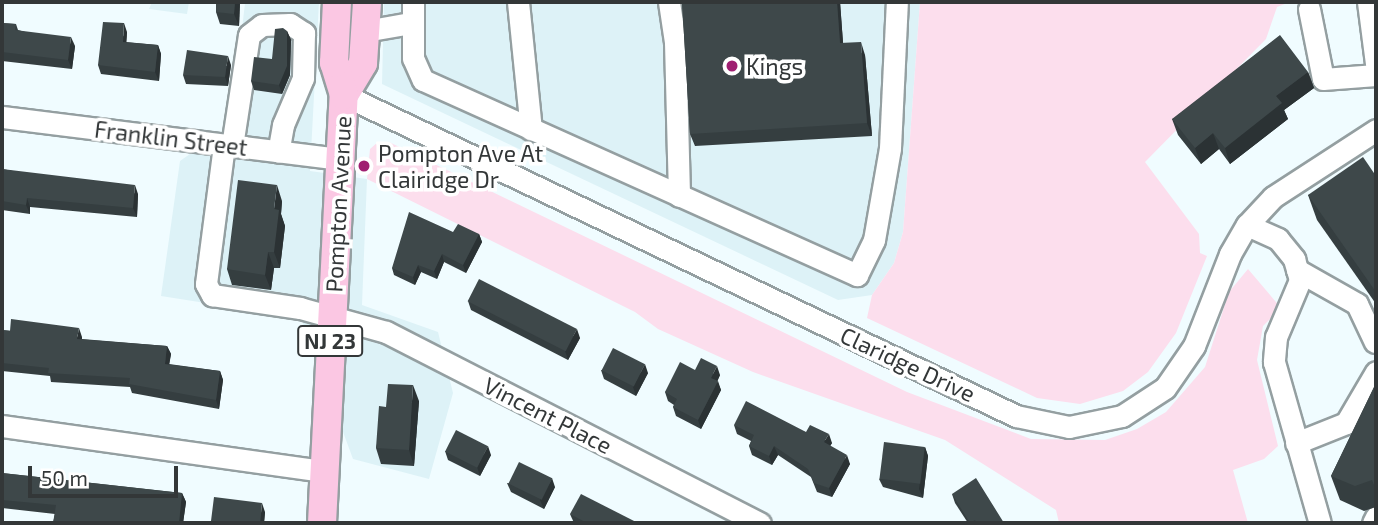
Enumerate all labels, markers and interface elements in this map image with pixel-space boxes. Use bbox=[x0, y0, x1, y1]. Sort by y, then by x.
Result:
place label: Kings bbox=[746, 52, 803, 80]
marker: Kings bbox=[724, 58, 740, 74]
street label: Franklin Street bbox=[93, 115, 249, 161]
street label: Pompton Avenue bbox=[320, 115, 356, 293]
place label: Pompton Ave At Clairidge Dr bbox=[378, 139, 544, 193]
marker: Pompton Ave At Clairidge Dr bbox=[356, 158, 372, 174]
street label: Claridge Drive bbox=[836, 321, 980, 407]
road number: NJ 23 bbox=[297, 324, 363, 358]
street label: Vincent Place bbox=[479, 371, 617, 459]
scale bar bbox=[32, 452, 182, 496]
text: 50 m bbox=[41, 465, 88, 490]

